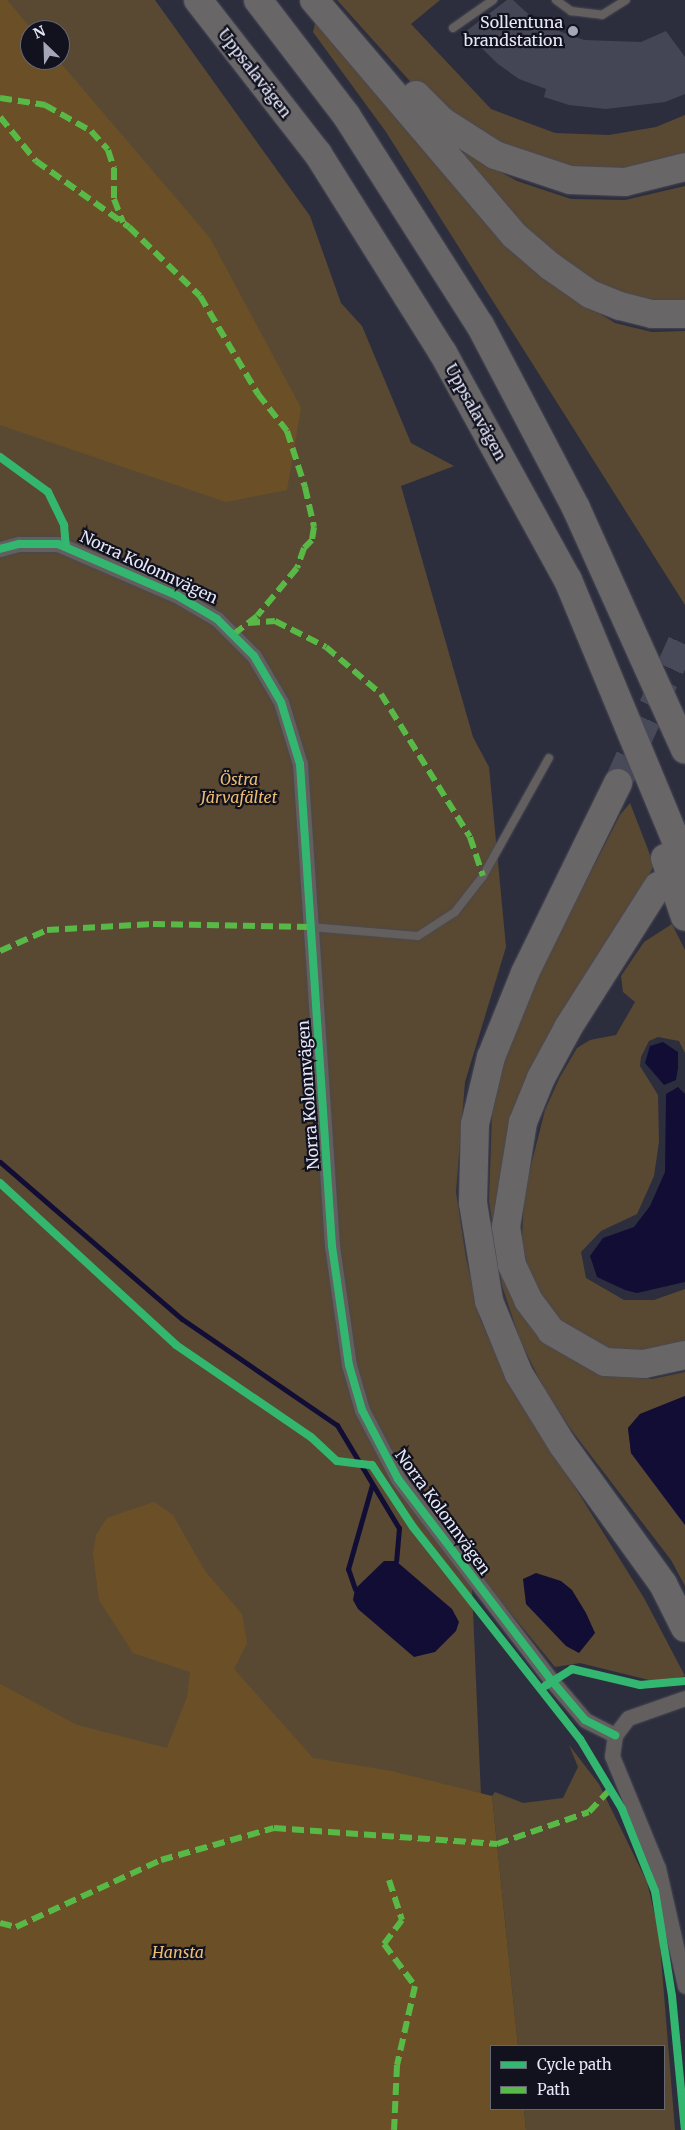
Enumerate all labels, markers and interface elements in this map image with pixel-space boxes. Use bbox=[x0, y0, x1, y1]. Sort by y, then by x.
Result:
place label: Sollentuna brandstation bbox=[464, 12, 563, 50]
north arrow bbox=[20, 20, 70, 70]
text: N bbox=[31, 22, 48, 43]
street label: Uppsalavägen bbox=[214, 25, 296, 121]
marker: Sollentuna brandstation bbox=[567, 25, 579, 37]
street label: Uppsalavägen bbox=[442, 360, 510, 464]
street label: Norra Kolonnvägen bbox=[77, 527, 221, 607]
park label: Östra Järvafältet bbox=[201, 769, 277, 807]
street label: Norra Kolonnvägen bbox=[293, 1020, 323, 1170]
street label: Norra Kolonnvägen bbox=[391, 1446, 495, 1578]
park label: Hansta bbox=[152, 1942, 204, 1962]
legend bbox=[490, 2045, 665, 2110]
text: Cycle path bbox=[537, 2055, 612, 2074]
text: Path bbox=[537, 2080, 570, 2099]

